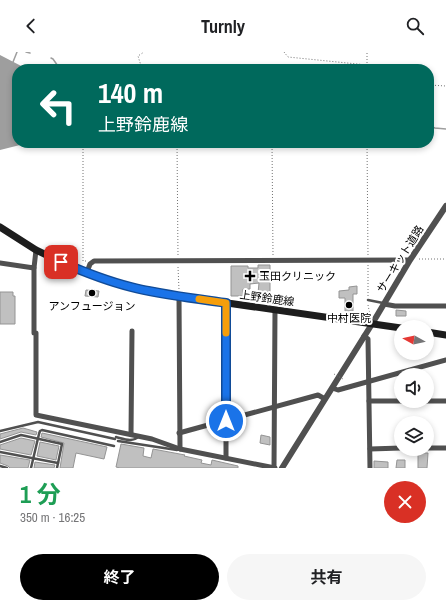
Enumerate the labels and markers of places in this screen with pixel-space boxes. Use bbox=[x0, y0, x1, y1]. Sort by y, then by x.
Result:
pin bbox=[44, 245, 78, 279]
place label: 玉田クリニック bbox=[259, 269, 336, 283]
marker: 玉田クリニック bbox=[244, 270, 256, 282]
marker: アンフュージョン bbox=[87, 288, 97, 298]
place label: アンフュージョン bbox=[48, 299, 136, 313]
marker: 中村医院 bbox=[344, 300, 354, 310]
place label: 中村医院 bbox=[327, 311, 371, 325]

